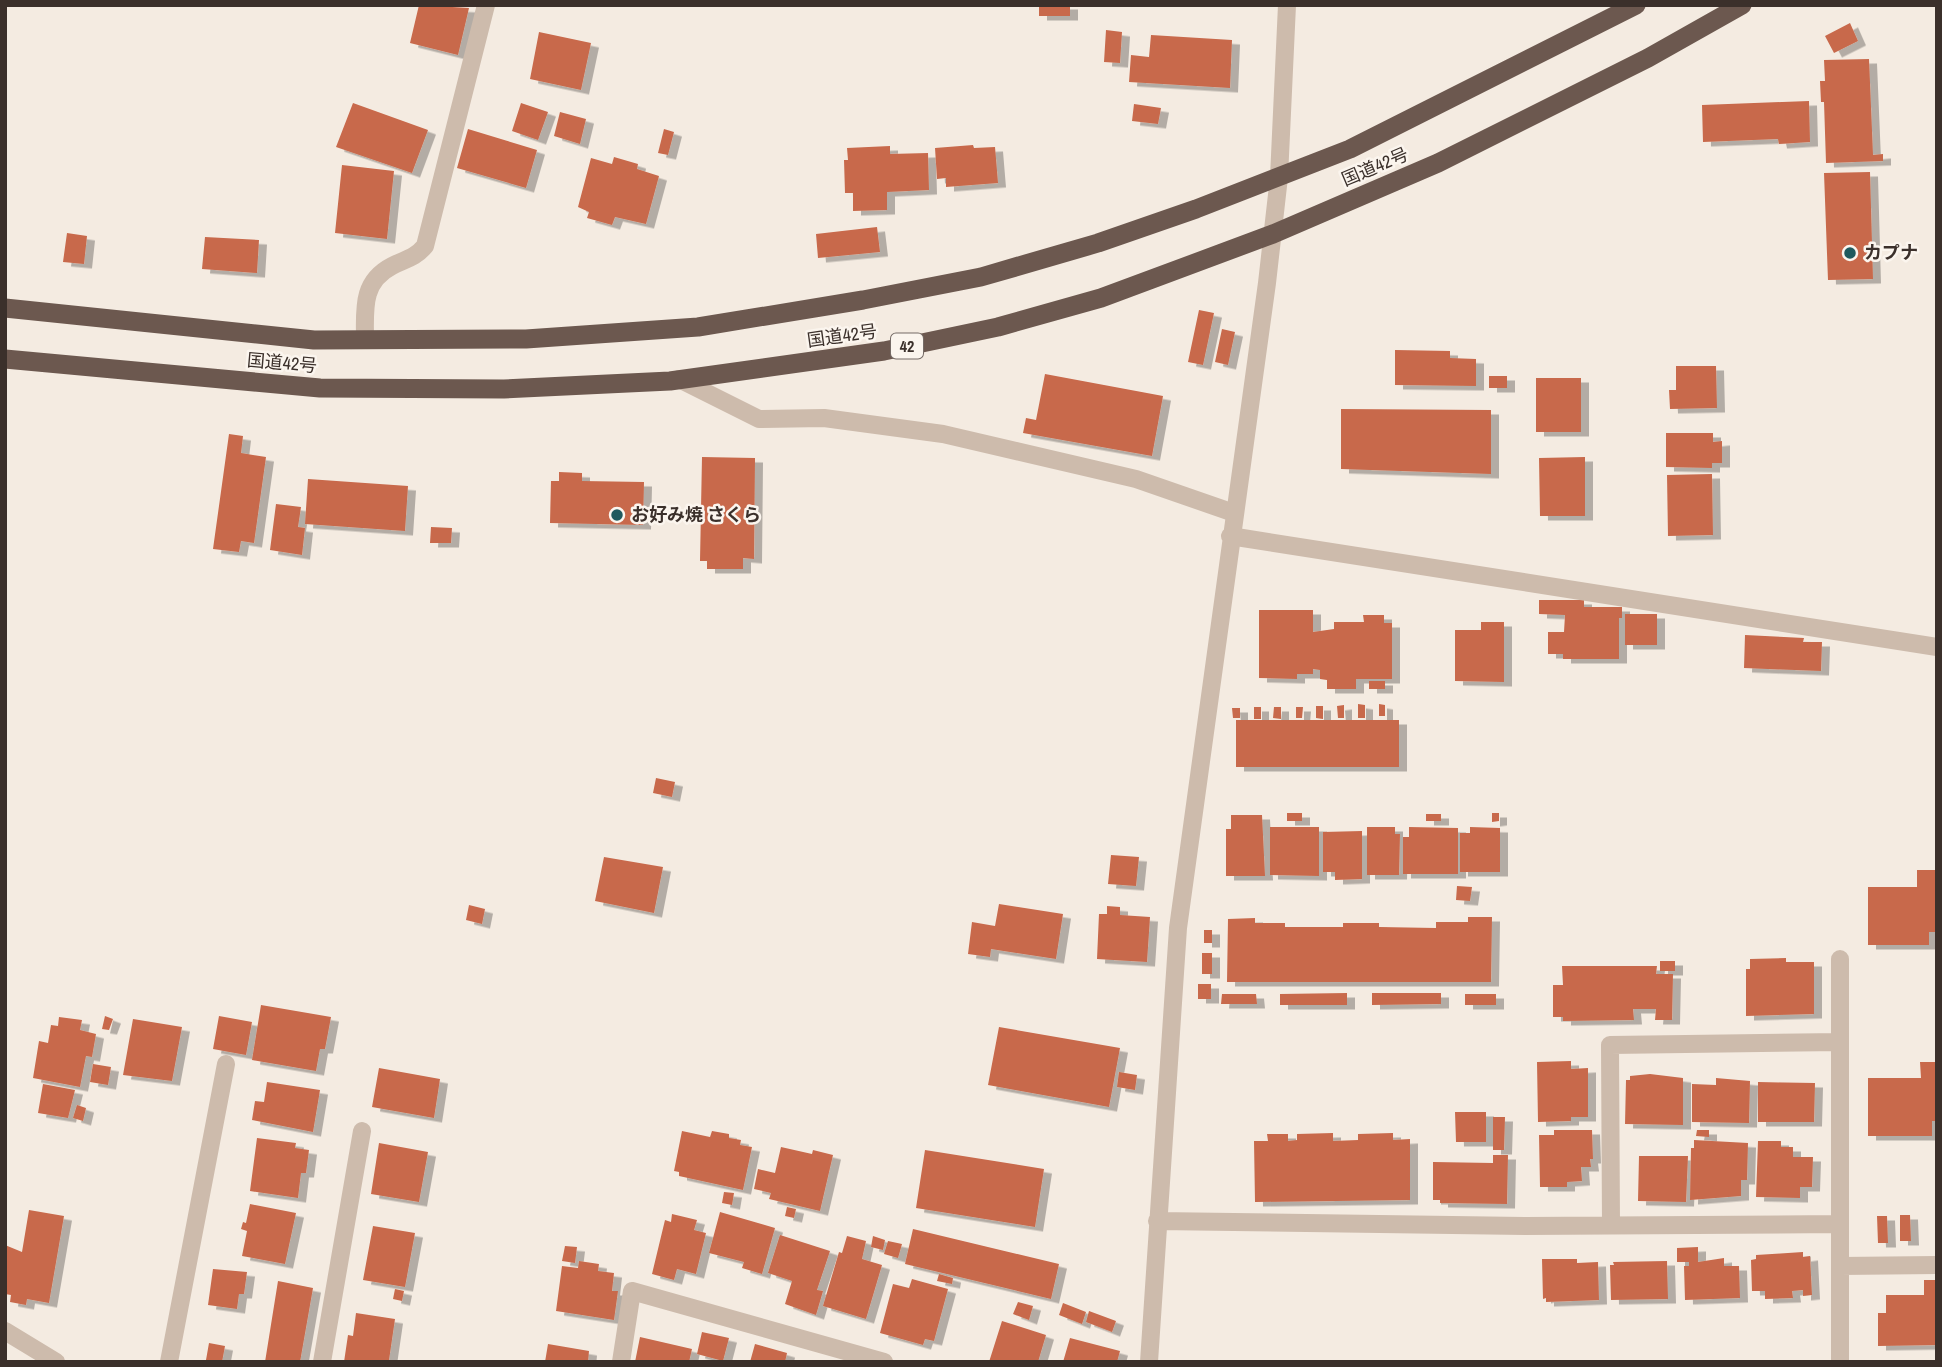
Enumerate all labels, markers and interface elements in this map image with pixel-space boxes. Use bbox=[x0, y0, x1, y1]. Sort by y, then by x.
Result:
street label: 国道42号 bbox=[1338, 141, 1412, 192]
place label: カプナ bbox=[1864, 240, 1918, 265]
marker: カプナ bbox=[1842, 245, 1858, 261]
street label: 国道42号 bbox=[805, 318, 879, 353]
road number: 42 bbox=[891, 334, 923, 358]
street label: 国道42号 bbox=[246, 347, 318, 378]
place label: お好み焼 さくら bbox=[631, 502, 761, 527]
marker: お好み焼 さくら bbox=[609, 507, 625, 523]

